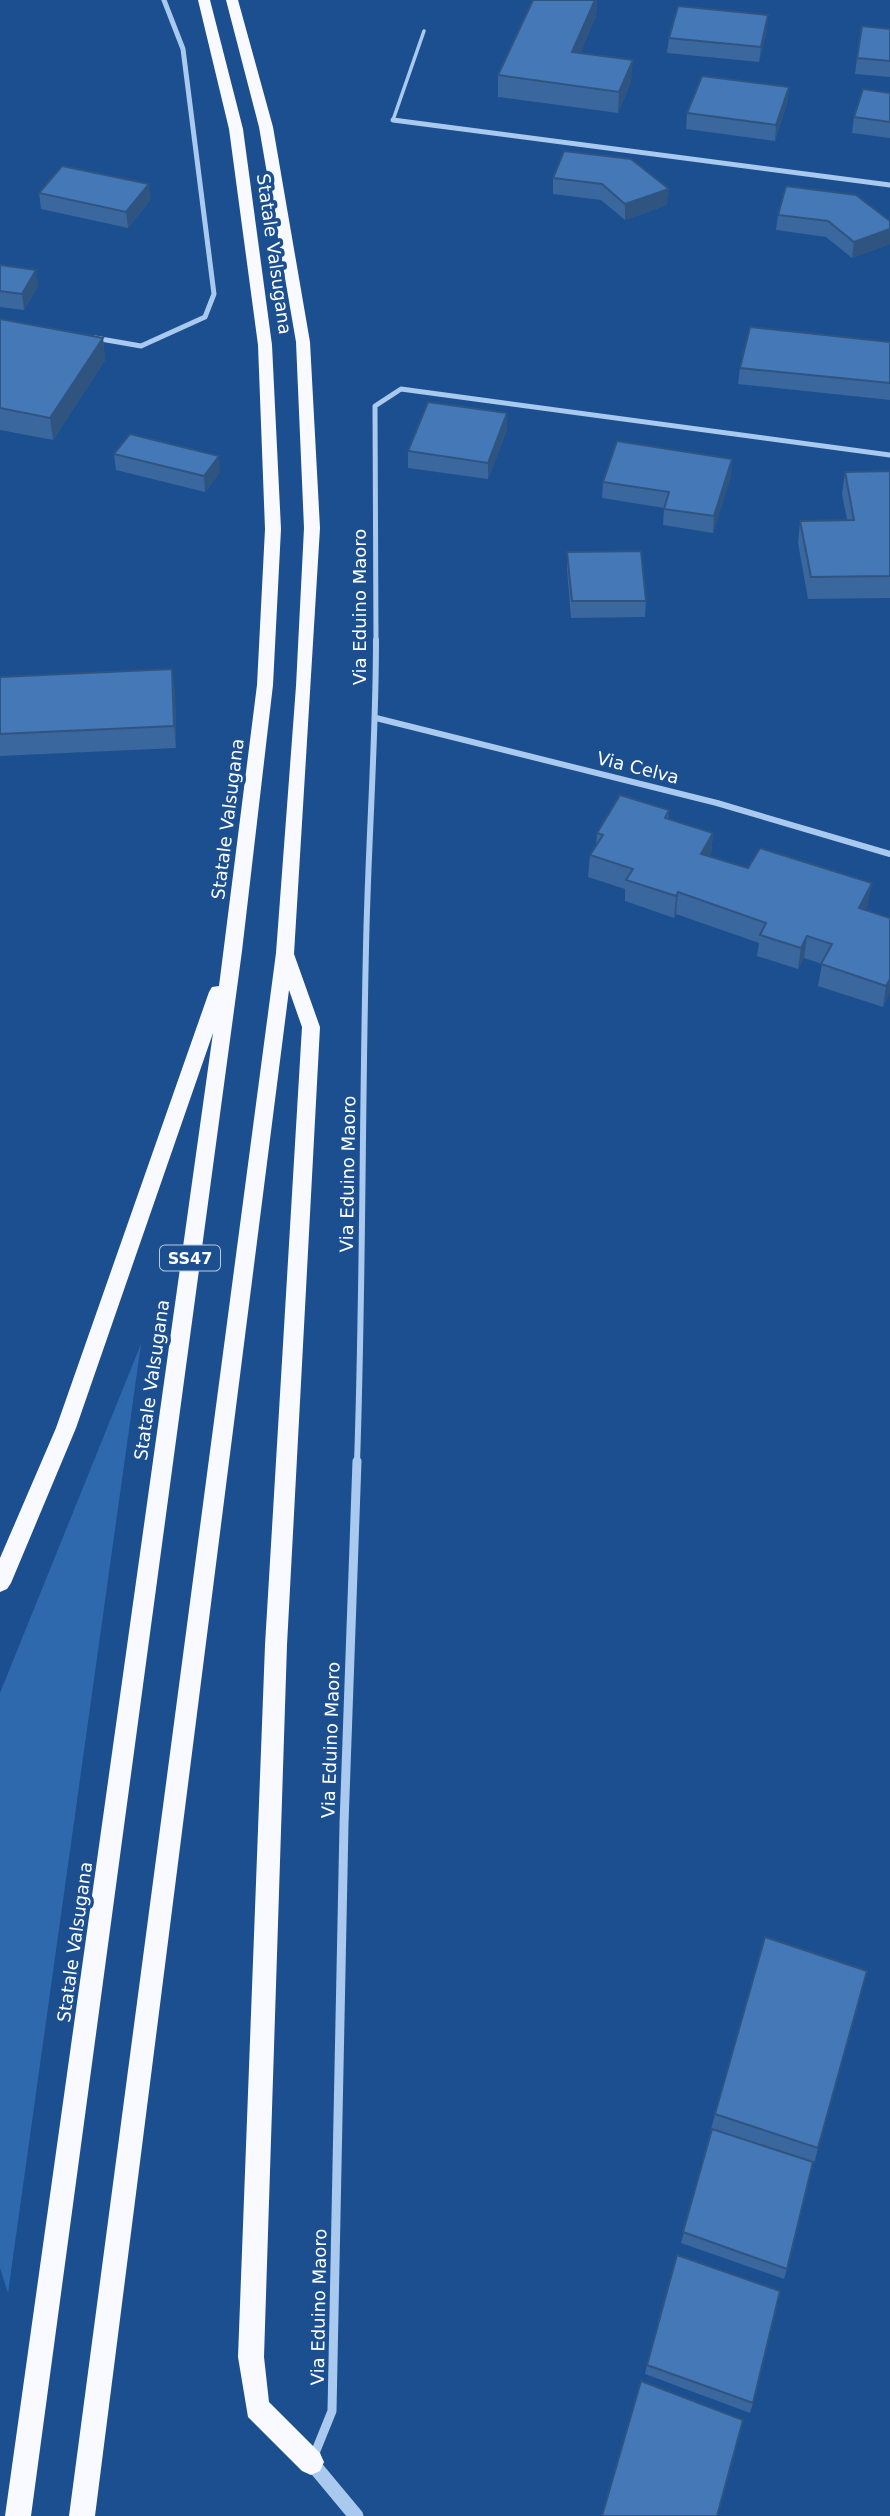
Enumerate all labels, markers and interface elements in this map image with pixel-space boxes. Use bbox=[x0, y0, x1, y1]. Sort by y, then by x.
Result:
street label: Statale Valsugana bbox=[253, 172, 296, 336]
street label: Via Eduino Maoro bbox=[349, 529, 370, 685]
street label: Statale Valsugana bbox=[207, 737, 248, 901]
street label: Via Celva bbox=[595, 747, 681, 788]
street label: Via Eduino Maoro bbox=[336, 1096, 359, 1252]
road number: SS47 bbox=[160, 1246, 220, 1270]
street label: Statale Valsugana bbox=[130, 1298, 173, 1462]
street label: Via Eduino Maoro bbox=[317, 1661, 344, 1819]
street label: Statale Valsugana bbox=[53, 1860, 96, 2024]
street label: Via Eduino Maoro bbox=[307, 2229, 330, 2385]

